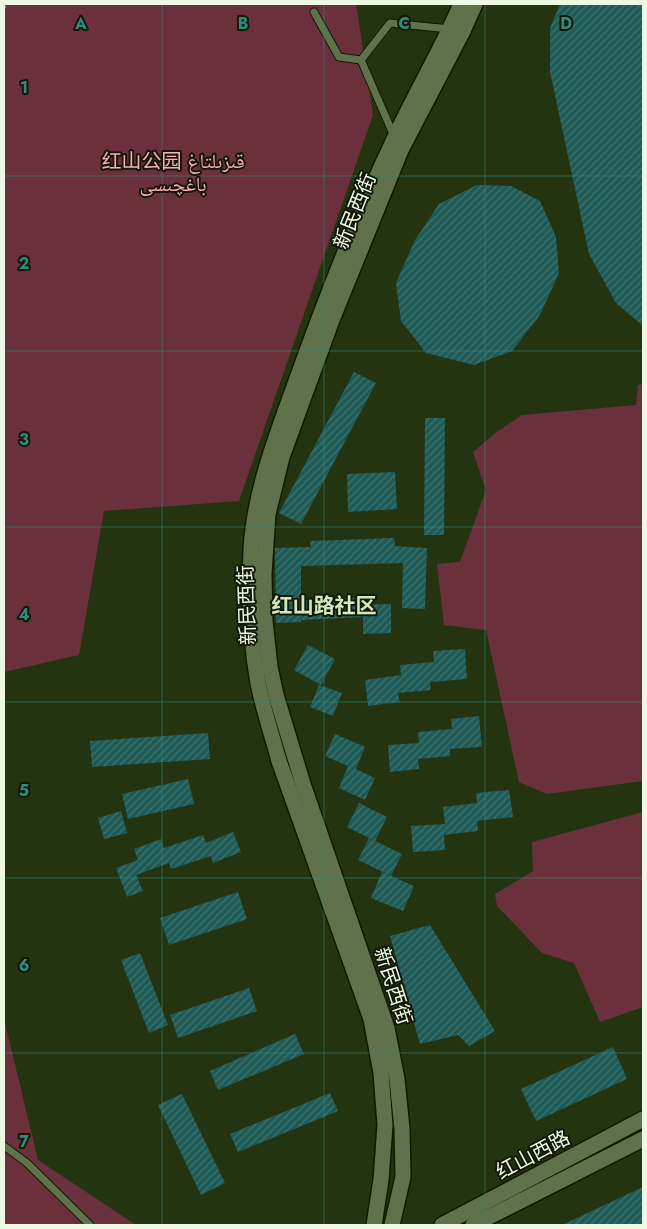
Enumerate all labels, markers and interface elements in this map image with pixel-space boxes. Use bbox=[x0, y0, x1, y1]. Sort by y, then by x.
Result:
text: A bbox=[74, 12, 87, 35]
text: B bbox=[238, 12, 248, 35]
text: C bbox=[398, 12, 410, 35]
text: D bbox=[560, 12, 572, 35]
text: 1 bbox=[20, 76, 28, 99]
park label: 红山公园 قىزىلتاغ باغچىسى bbox=[101, 147, 245, 199]
street label: 新民西街 bbox=[327, 168, 383, 254]
text: 2 bbox=[19, 252, 29, 275]
text: 3 bbox=[19, 428, 29, 451]
street label: 新民西街 bbox=[231, 565, 263, 645]
district label: 红山路社区 bbox=[272, 591, 377, 621]
text: 4 bbox=[18, 603, 30, 626]
text: 5 bbox=[19, 779, 29, 802]
street label: 新民西街 bbox=[367, 943, 419, 1029]
text: 6 bbox=[19, 954, 29, 977]
street label: 红山西路 bbox=[491, 1123, 575, 1187]
text: 7 bbox=[19, 1130, 29, 1153]

